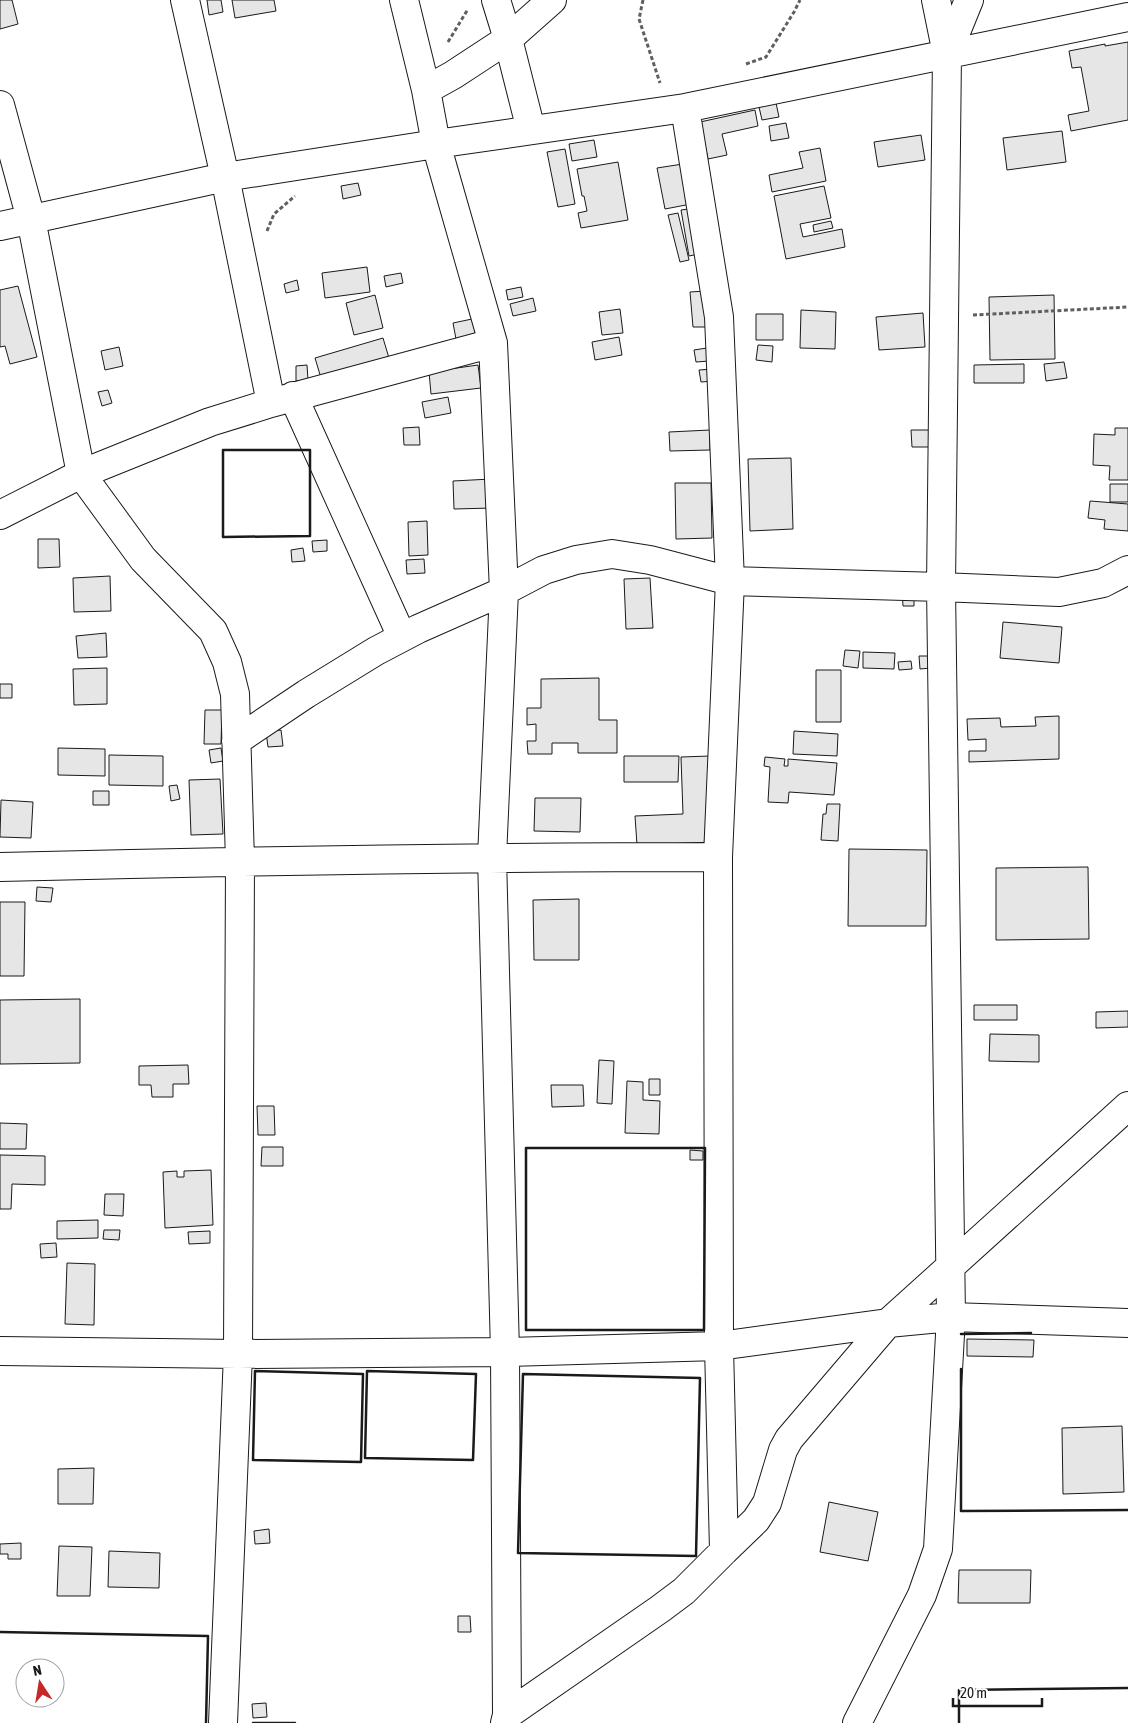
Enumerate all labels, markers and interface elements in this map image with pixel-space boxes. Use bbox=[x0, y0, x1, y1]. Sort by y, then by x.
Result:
north arrow bbox=[15, 1658, 65, 1708]
text: N bbox=[32, 1662, 43, 1679]
scale bar bbox=[953, 1676, 1042, 1708]
text: 20 m bbox=[960, 1684, 987, 1701]

